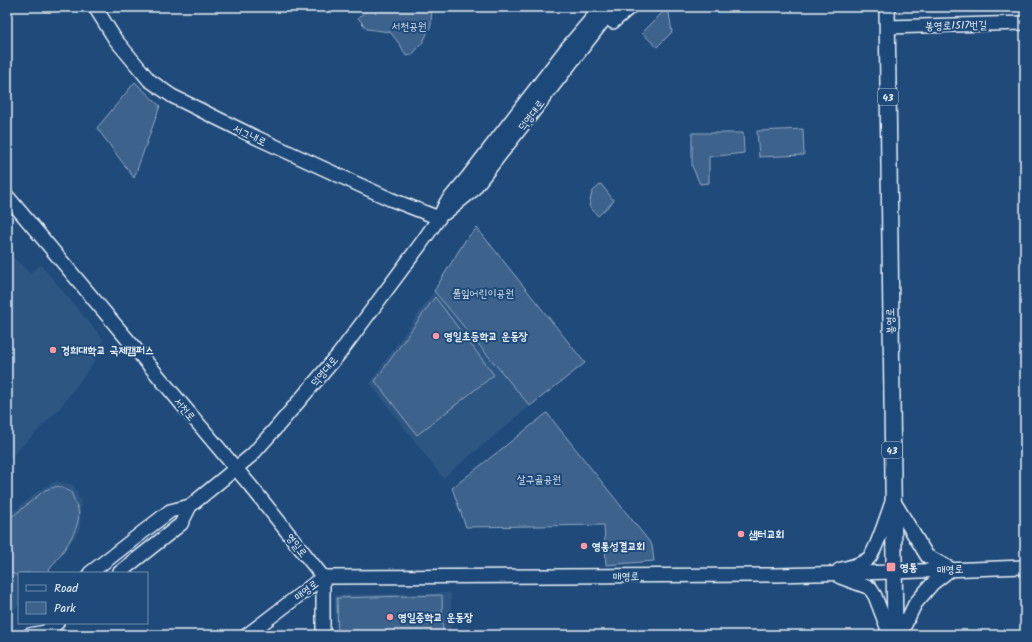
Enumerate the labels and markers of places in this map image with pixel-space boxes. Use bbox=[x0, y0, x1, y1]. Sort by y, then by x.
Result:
place label: 영일초등학교 운동장 bbox=[444, 328, 528, 346]
marker: 영일초등학교 운동장 bbox=[431, 331, 441, 341]
place label: 경희대학교 국제캠퍼스 bbox=[61, 342, 154, 360]
marker: 경희대학교 국제캠퍼스 bbox=[48, 345, 58, 355]
place label: 샘터교회 bbox=[748, 526, 785, 544]
marker: 샘터교회 bbox=[736, 529, 746, 539]
place label: 영통성결교회 bbox=[592, 538, 645, 556]
marker: 영통성결교회 bbox=[579, 541, 589, 551]
place label: 영통 bbox=[900, 559, 918, 577]
marker: 영통 bbox=[885, 561, 897, 573]
place label: 영일중학교 운동장 bbox=[398, 609, 473, 627]
marker: 영일중학교 운동장 bbox=[385, 612, 395, 622]

